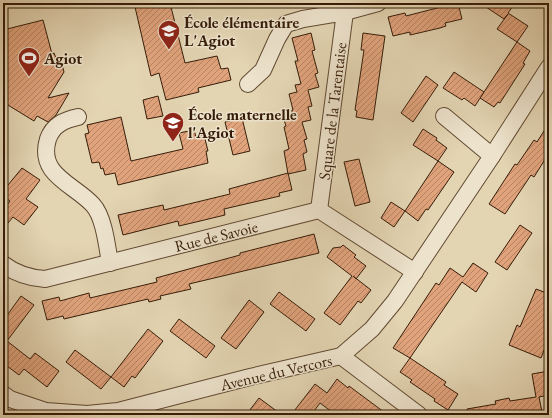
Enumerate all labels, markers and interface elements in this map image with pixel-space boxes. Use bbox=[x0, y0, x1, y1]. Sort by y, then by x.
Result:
place label: École élémentaire L'Agiot bbox=[184, 12, 299, 51]
school or university icon: École élémentaire L'Agiot bbox=[156, 18, 182, 51]
street label: Square de la Tarentaise bbox=[314, 41, 351, 181]
sports icon: Agiot bbox=[16, 45, 42, 78]
place label: Agiot bbox=[43, 48, 82, 69]
place label: École maternelle l'Agiot bbox=[188, 104, 297, 143]
school or university icon: École maternelle l'Agiot bbox=[160, 110, 186, 143]
street label: Rue de Savoie bbox=[172, 216, 260, 257]
street label: Avenue du Vercors bbox=[217, 349, 334, 396]

